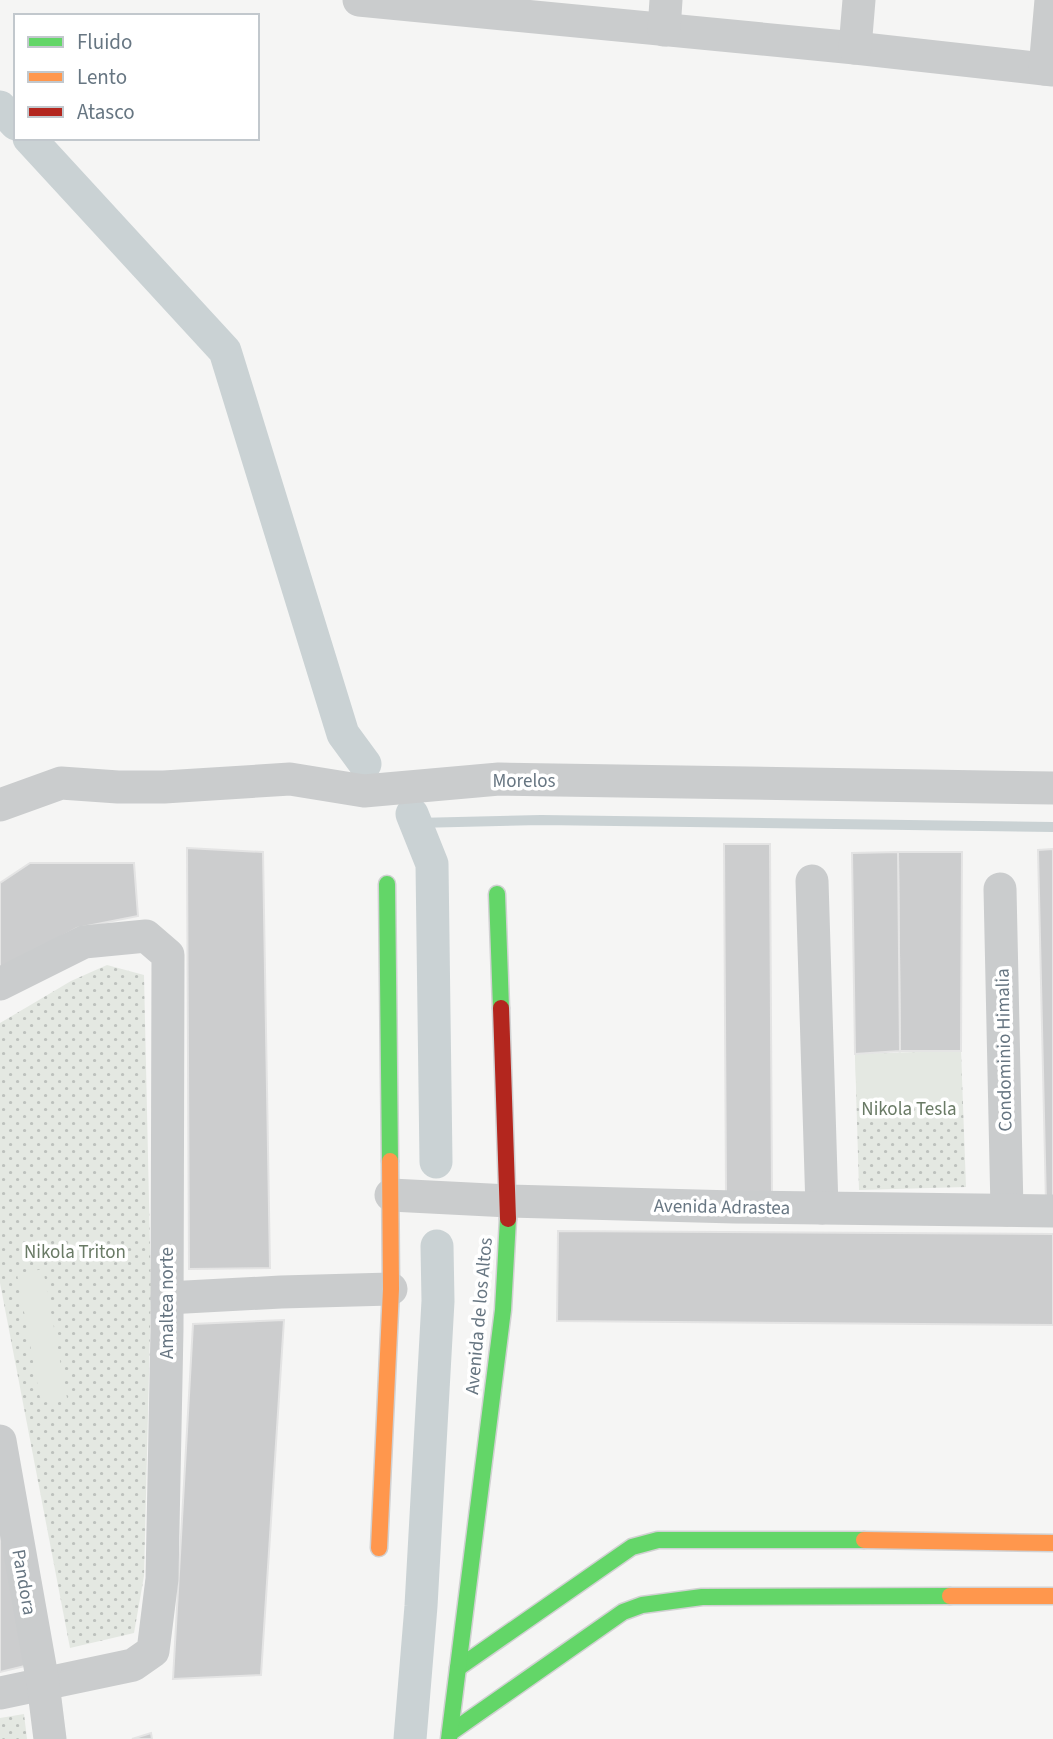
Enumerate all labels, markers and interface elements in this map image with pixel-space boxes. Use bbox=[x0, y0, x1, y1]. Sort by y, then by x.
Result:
legend bbox=[14, 14, 259, 140]
text: Fluido bbox=[77, 27, 132, 57]
text: Lento bbox=[77, 62, 127, 92]
text: Atasco bbox=[77, 97, 135, 127]
street label: Morelos bbox=[492, 768, 556, 795]
street label: Condominio Himalia bbox=[990, 968, 1019, 1132]
park label: Nikola Tesla bbox=[861, 1096, 957, 1123]
street label: Avenida Adrastea bbox=[654, 1193, 790, 1222]
street label: Avenida de los Altos bbox=[459, 1236, 500, 1396]
park label: Nikola Triton bbox=[24, 1239, 126, 1266]
street label: Amaltea norte bbox=[154, 1247, 181, 1359]
street label: Pandora bbox=[4, 1547, 43, 1617]

